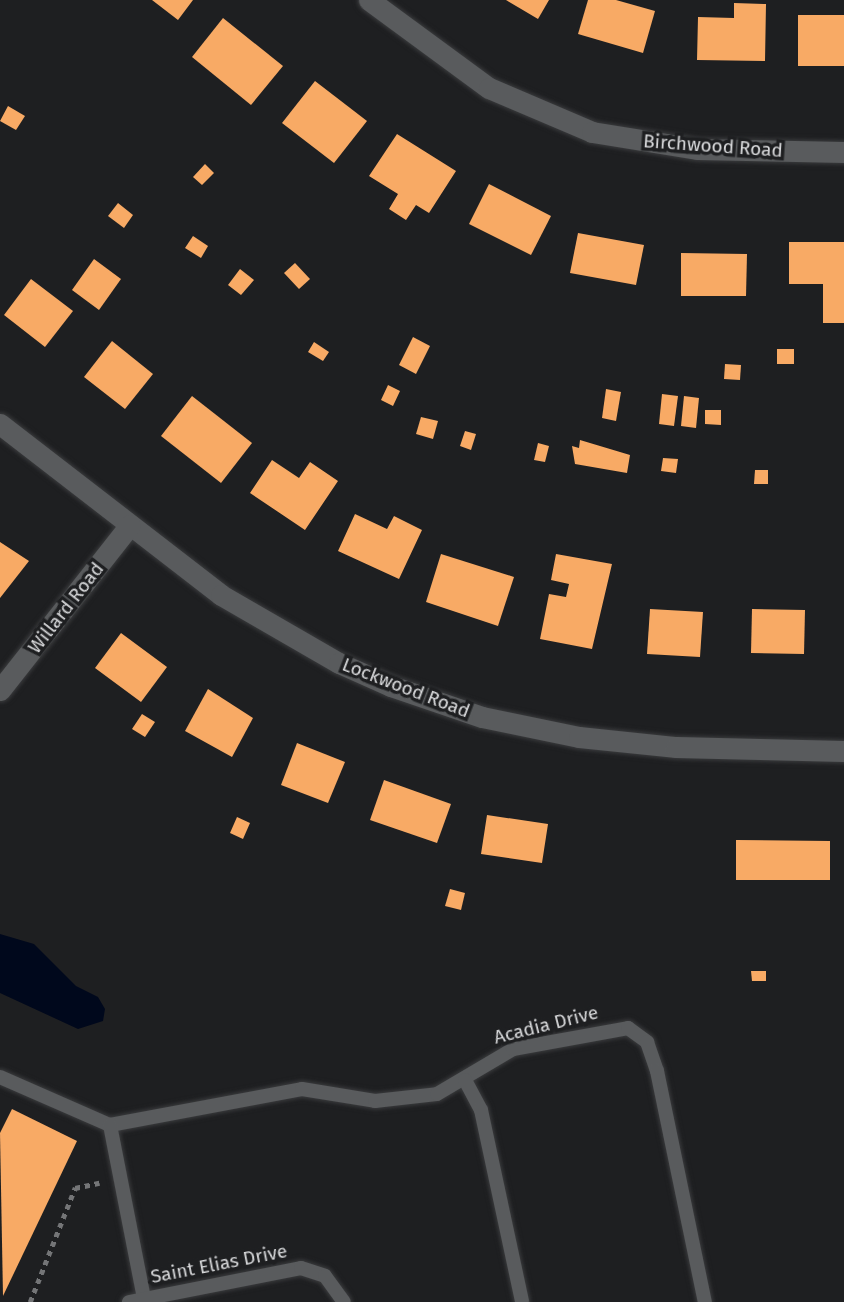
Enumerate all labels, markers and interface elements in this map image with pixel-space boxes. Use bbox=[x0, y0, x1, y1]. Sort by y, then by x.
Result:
street label: Birchwood Road bbox=[642, 130, 784, 162]
street label: Willard Road bbox=[23, 558, 109, 658]
street label: Lockwood Road bbox=[339, 653, 473, 723]
street label: Acadia Drive bbox=[491, 1001, 601, 1049]
street label: Saint Elias Drive bbox=[149, 1240, 289, 1288]

